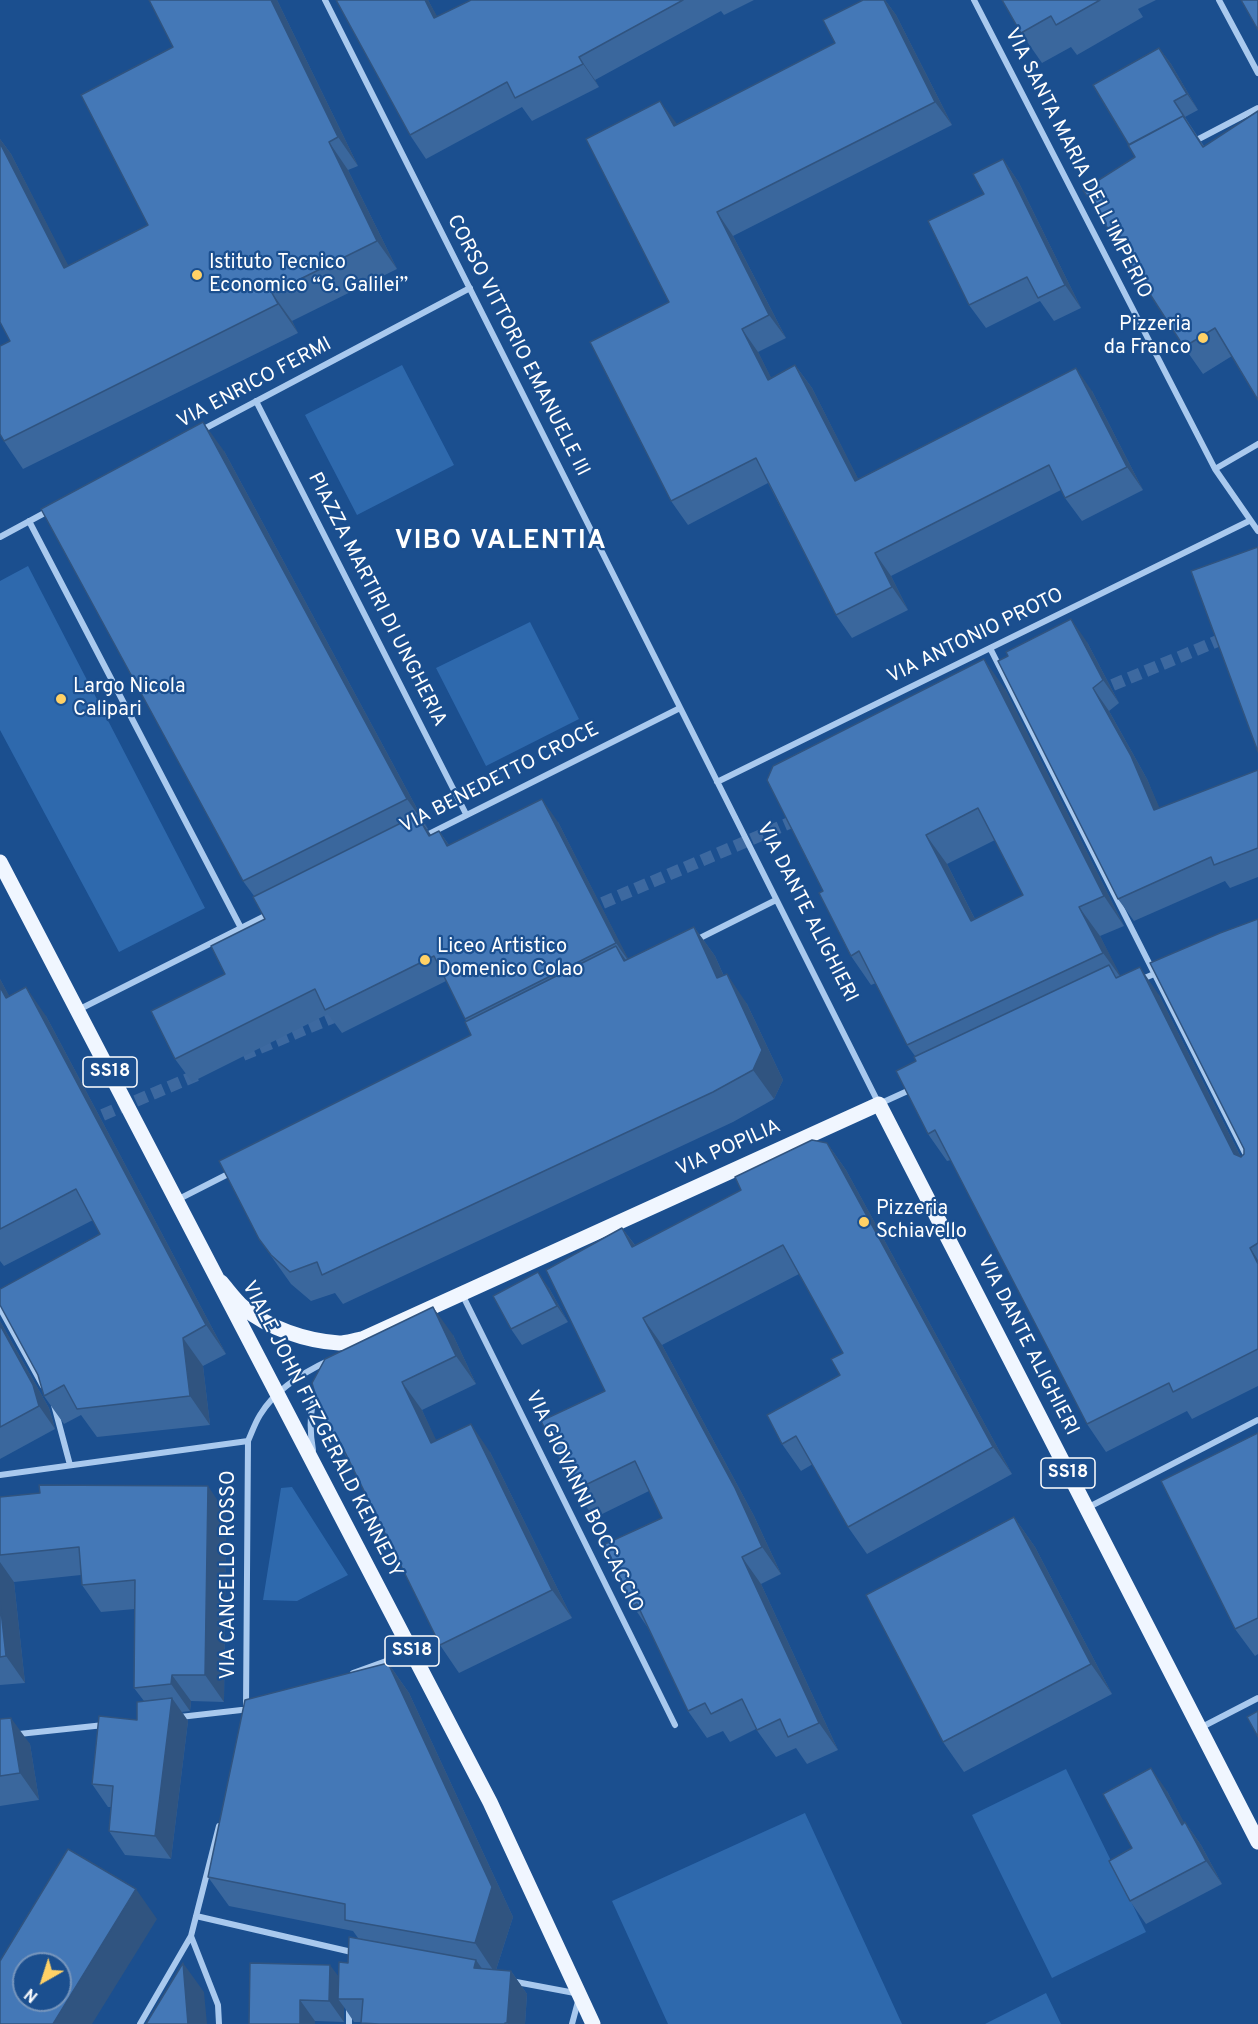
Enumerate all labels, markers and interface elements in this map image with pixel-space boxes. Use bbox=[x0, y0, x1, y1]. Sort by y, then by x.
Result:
street label: VIA SANTA MARIA DELL'IMPERIO bbox=[998, 25, 1156, 303]
street label: CORSO VITTORIO EMANUELE III bbox=[440, 211, 594, 481]
place label: Istituto Tecnico Economico “G. Galilei” bbox=[209, 252, 408, 299]
marker: Istituto Tecnico Economico “G. Galilei” bbox=[190, 268, 204, 282]
place label: Pizzeria da Franco bbox=[1104, 314, 1191, 361]
marker: Pizzeria da Franco bbox=[1196, 331, 1210, 345]
street label: VIA ENRICO FERMI bbox=[174, 333, 336, 435]
street label: PIAZZA MARTIRI DI UNGHERIA bbox=[301, 469, 451, 731]
district label: VIBO VALENTIA bbox=[395, 527, 607, 559]
street label: VIA ANTONIO PROTO bbox=[884, 584, 1068, 690]
place label: Largo Nicola Calipari bbox=[73, 676, 186, 723]
marker: Largo Nicola Calipari bbox=[54, 692, 68, 706]
street label: VIA BENEDETTO CROCE bbox=[396, 718, 604, 840]
street label: VIA DANTE ALIGHIERI bbox=[750, 819, 862, 1007]
place label: Liceo Artistico Domenico Colao bbox=[437, 936, 583, 983]
marker: Liceo Artistico Domenico Colao bbox=[418, 953, 432, 967]
road number: SS18 bbox=[83, 1057, 137, 1087]
street label: VIA POPILIA bbox=[673, 1115, 785, 1183]
place label: Pizzeria Schiavello bbox=[876, 1198, 967, 1245]
marker: Pizzeria Schiavello bbox=[857, 1215, 871, 1229]
street label: VIA DANTE ALIGHIERI bbox=[971, 1252, 1083, 1440]
street label: VIALE JOHN FITZGERALD KENNEDY bbox=[235, 1277, 407, 1583]
street label: VIA GIOVANNI BOCCACCIO bbox=[519, 1387, 647, 1617]
road number: SS18 bbox=[1041, 1458, 1095, 1488]
street label: VIA CANCELLO ROSSO bbox=[218, 1470, 242, 1680]
road number: SS18 bbox=[385, 1636, 439, 1666]
north arrow bbox=[12, 1952, 72, 2012]
text: N bbox=[21, 1983, 43, 2006]

